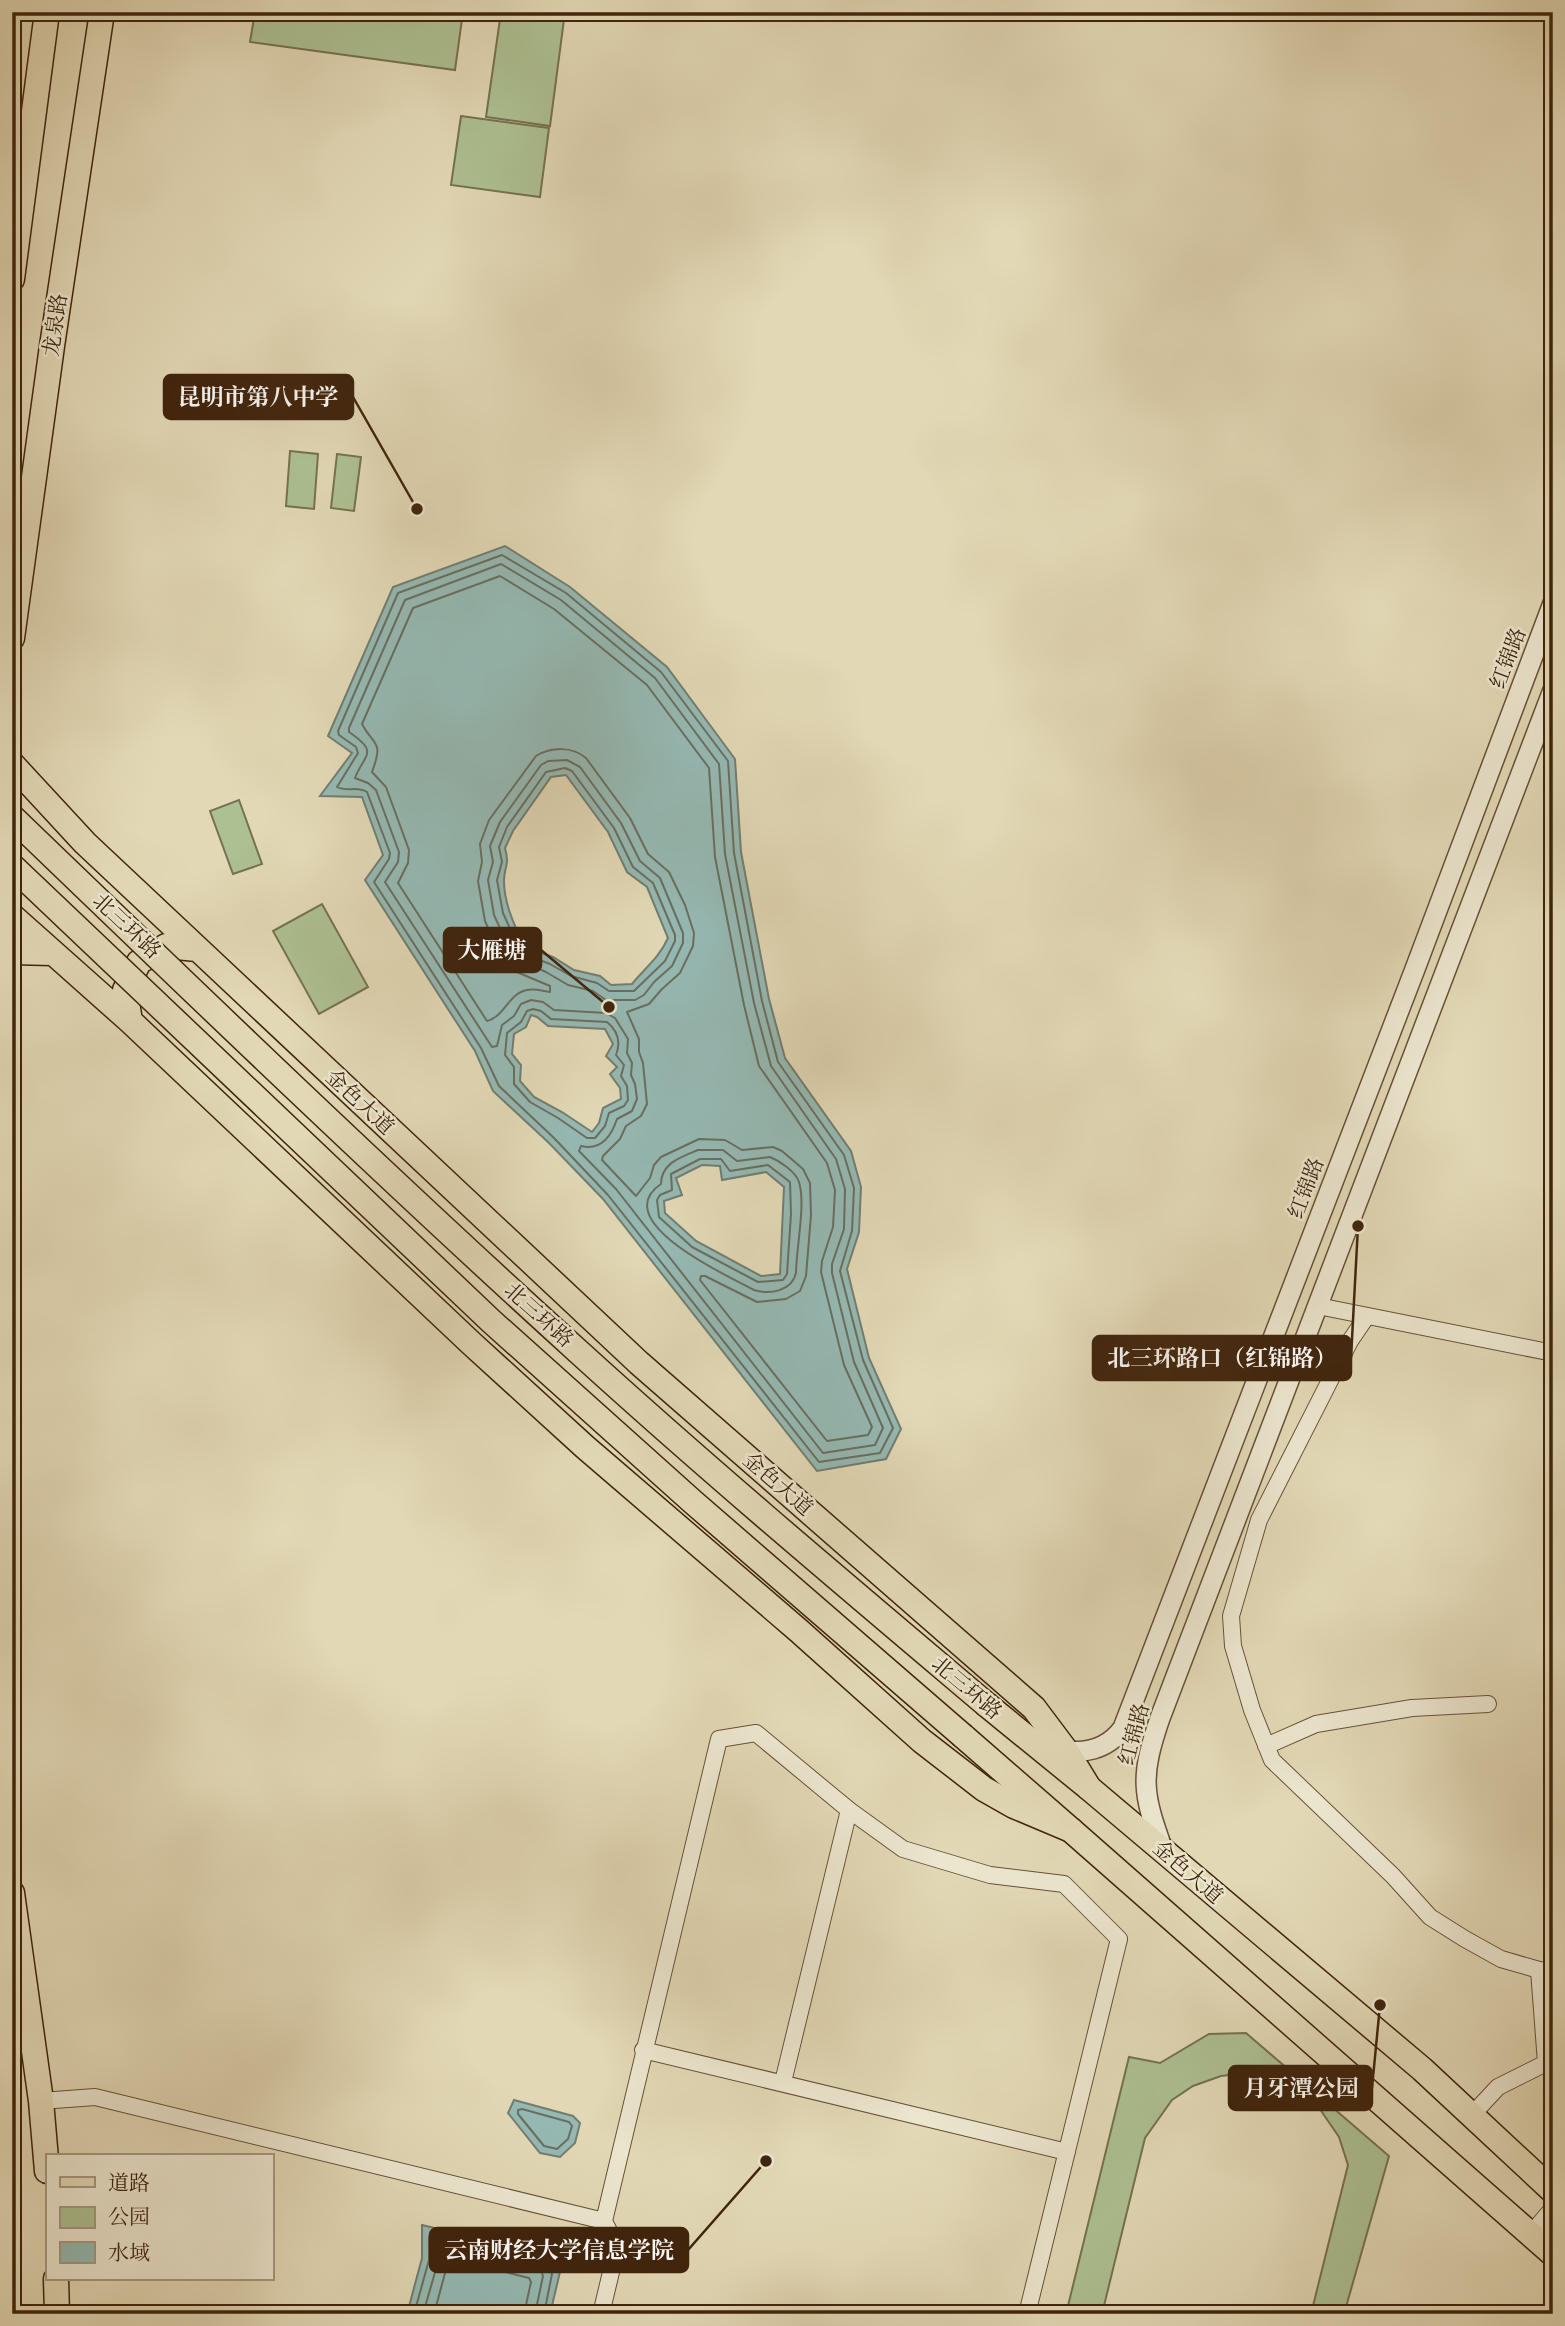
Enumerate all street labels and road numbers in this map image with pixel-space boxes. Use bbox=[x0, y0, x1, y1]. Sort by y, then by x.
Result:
street label: 龙泉路 bbox=[40, 292, 71, 358]
street label: 红锦路 bbox=[1486, 625, 1530, 692]
street label: 北三环路 bbox=[88, 889, 165, 963]
street label: 金色大道 bbox=[321, 1065, 398, 1139]
street label: 红锦路 bbox=[1284, 1155, 1328, 1222]
street label: 北三环路 bbox=[500, 1279, 578, 1352]
street label: 金色大道 bbox=[738, 1448, 817, 1521]
street label: 北三环路 bbox=[927, 1653, 1006, 1724]
street label: 红锦路 bbox=[1115, 1701, 1154, 1768]
street label: 金色大道 bbox=[1148, 1836, 1227, 1909]

